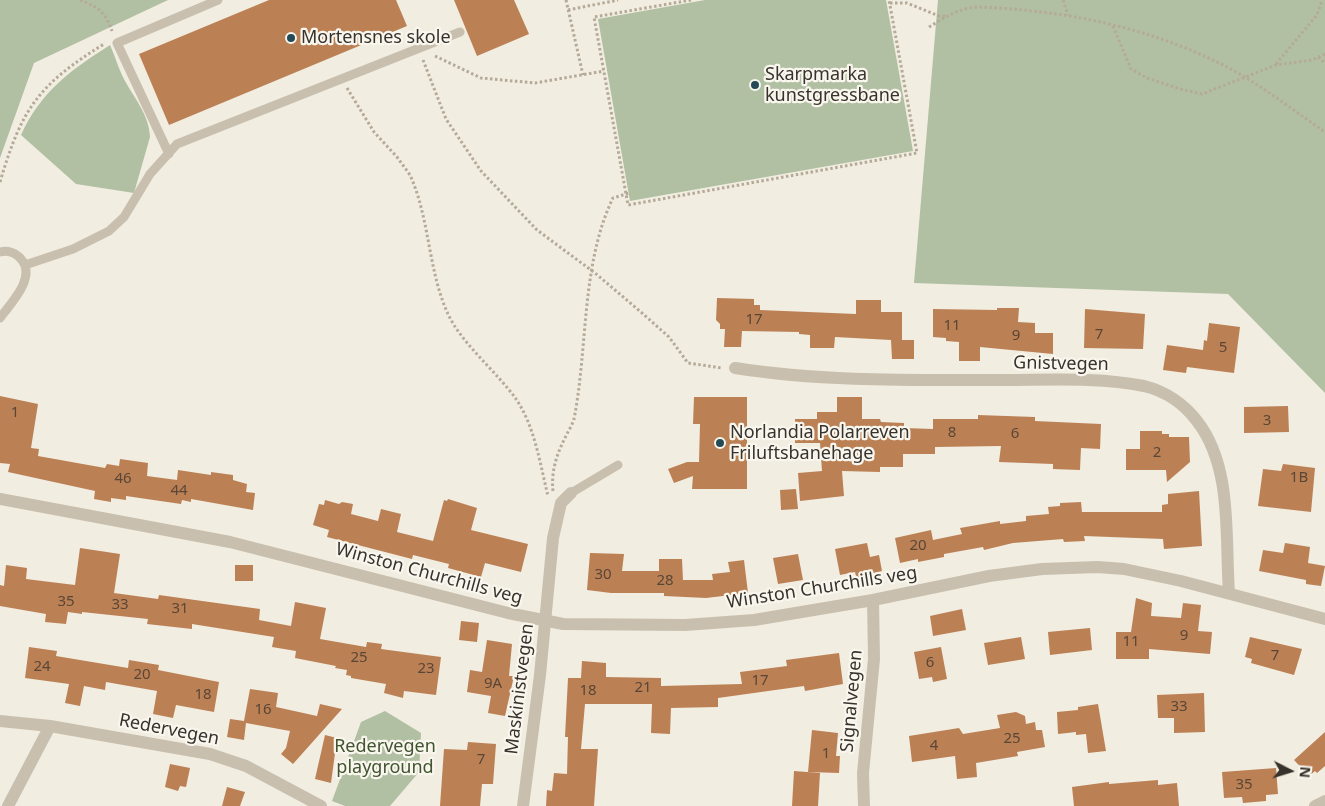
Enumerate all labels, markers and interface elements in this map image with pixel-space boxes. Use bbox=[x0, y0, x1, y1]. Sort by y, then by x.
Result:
place label: Mortensnes skole bbox=[301, 27, 451, 49]
marker: Mortensnes skole bbox=[285, 32, 297, 44]
place label: Skarpmarka kunstgressbane bbox=[765, 64, 900, 106]
marker: Skarpmarka kunstgressbane bbox=[749, 79, 761, 91]
house number: 17 bbox=[745, 311, 763, 329]
house number: 11 bbox=[943, 317, 961, 335]
house number: 7 bbox=[1095, 326, 1103, 344]
house number: 9 bbox=[1012, 327, 1020, 345]
house number: 5 bbox=[1219, 339, 1227, 357]
street label: Gnistvegen bbox=[1013, 352, 1109, 376]
house number: 1 bbox=[11, 404, 19, 422]
house number: 3 bbox=[1263, 412, 1271, 430]
place label: Norlandia Polarreven Friluftsbanehage bbox=[730, 422, 910, 464]
house number: 8 bbox=[948, 424, 956, 442]
house number: 6 bbox=[1011, 425, 1019, 443]
marker: Norlandia Polarreven Friluftsbanehage bbox=[714, 437, 726, 449]
house number: 2 bbox=[1153, 444, 1161, 462]
house number: 1B bbox=[1290, 469, 1308, 487]
house number: 46 bbox=[114, 470, 132, 488]
house number: 44 bbox=[170, 482, 188, 500]
house number: 20 bbox=[909, 537, 927, 555]
street label: Winston Churchills veg bbox=[333, 539, 525, 609]
street label: Winston Churchills veg bbox=[725, 562, 919, 614]
house number: 30 bbox=[594, 566, 612, 584]
house number: 28 bbox=[656, 572, 674, 590]
house number: 35 bbox=[57, 593, 75, 611]
house number: 33 bbox=[111, 596, 129, 614]
house number: 31 bbox=[171, 600, 189, 618]
street label: Maskinistvegen bbox=[501, 622, 539, 756]
house number: 9 bbox=[1180, 627, 1188, 645]
house number: 11 bbox=[1122, 633, 1140, 651]
house number: 7 bbox=[1271, 647, 1279, 665]
house number: 25 bbox=[350, 649, 368, 667]
street label: Signalvegen bbox=[837, 649, 867, 753]
house number: 6 bbox=[926, 654, 934, 672]
house number: 24 bbox=[33, 658, 51, 676]
house number: 23 bbox=[417, 660, 435, 678]
house number: 20 bbox=[133, 666, 151, 684]
house number: 17 bbox=[751, 672, 769, 690]
house number: 9A bbox=[484, 675, 502, 693]
house number: 21 bbox=[634, 679, 652, 697]
house number: 18 bbox=[579, 682, 597, 700]
house number: 18 bbox=[194, 686, 212, 704]
house number: 33 bbox=[1170, 698, 1188, 716]
house number: 16 bbox=[254, 701, 272, 719]
street label: Redervegen bbox=[117, 710, 221, 750]
house number: 25 bbox=[1003, 730, 1021, 748]
park label: Redervegen playground bbox=[334, 736, 436, 779]
house number: 4 bbox=[930, 737, 938, 755]
house number: 1 bbox=[822, 745, 830, 763]
north arrow bbox=[1265, 746, 1315, 796]
house number: 7 bbox=[477, 751, 485, 769]
text: N bbox=[1295, 766, 1315, 779]
house number: 35 bbox=[1235, 776, 1253, 794]

